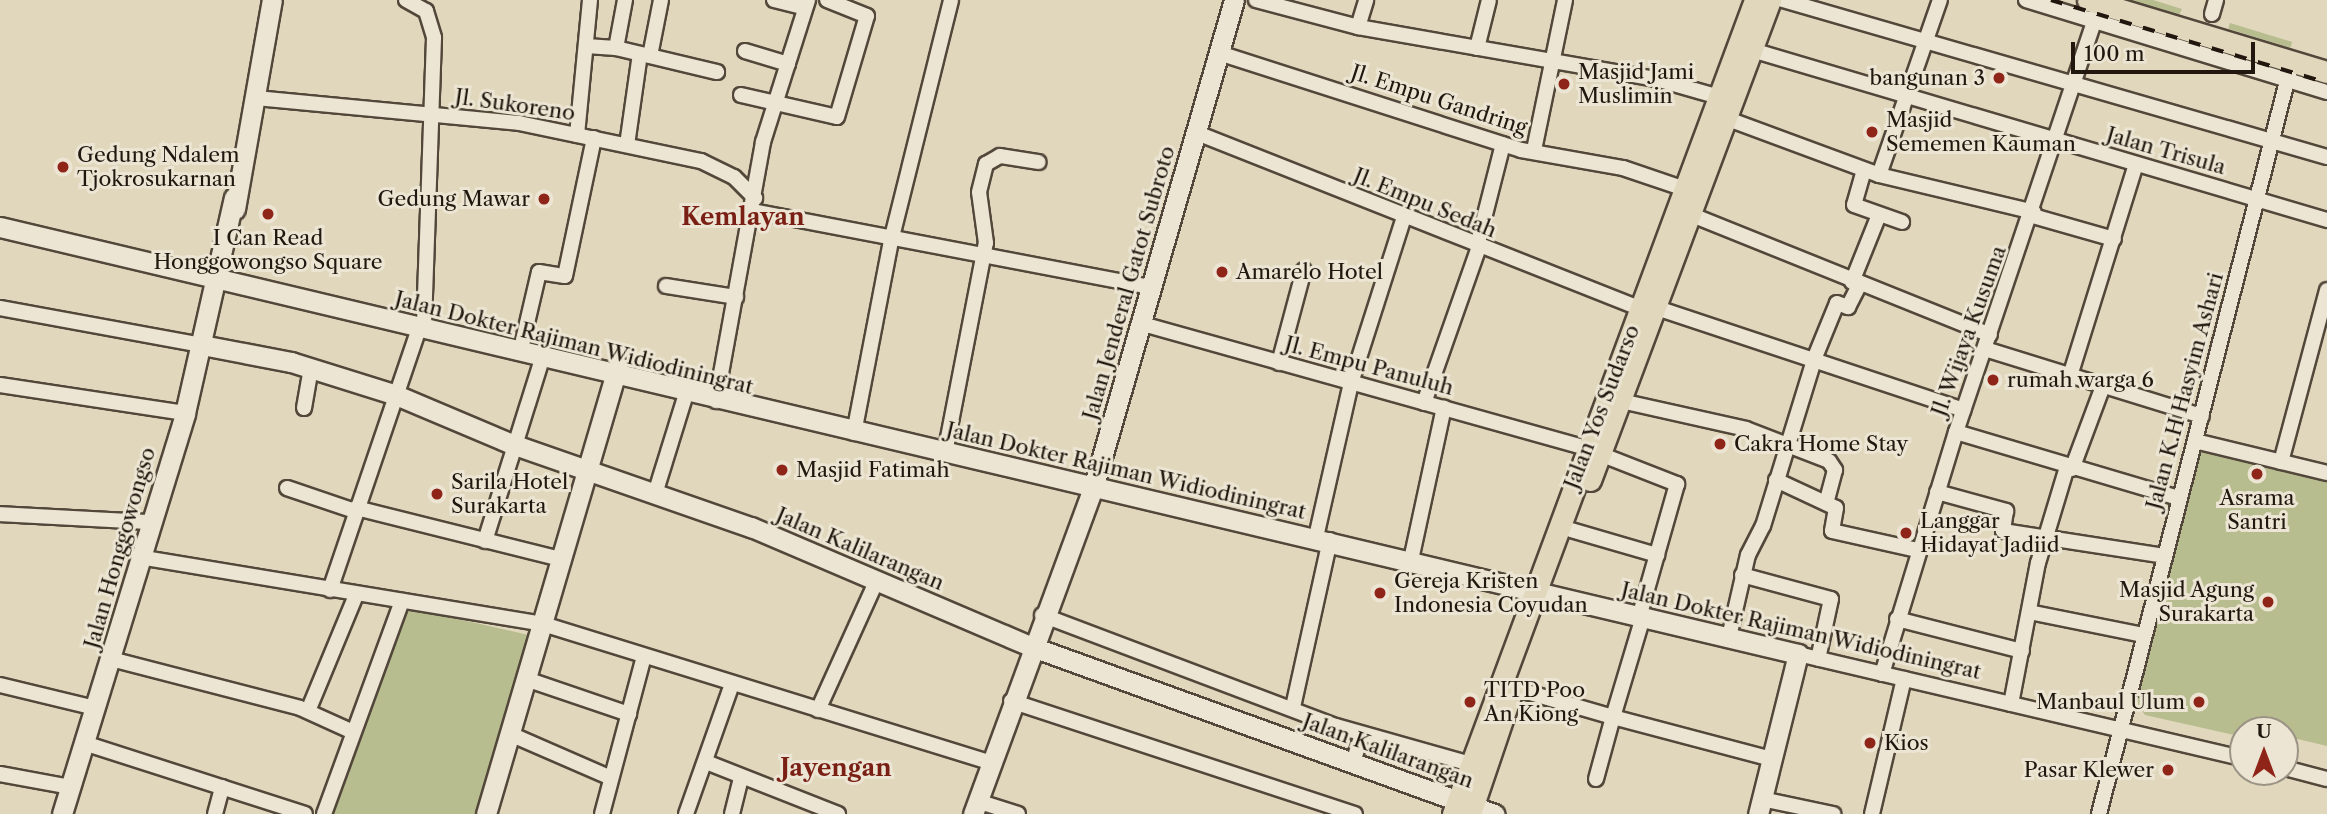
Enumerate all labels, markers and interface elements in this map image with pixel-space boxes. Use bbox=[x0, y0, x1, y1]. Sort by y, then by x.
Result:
scale bar bbox=[2075, 28, 2259, 72]
text: 100 m bbox=[2084, 41, 2145, 66]
place label: Masjid Jami Muslimin bbox=[1578, 59, 1694, 109]
street label: Jl. Empu Gandring bbox=[1348, 60, 1530, 140]
place label: bangunan 3 bbox=[1870, 65, 1985, 91]
marker: bangunan 3 bbox=[1991, 70, 2007, 86]
marker: Masjid Jami Muslimin bbox=[1556, 76, 1572, 92]
street label: Jl. Sukoreno bbox=[453, 84, 577, 126]
place label: Masjid Sememen Kauman bbox=[1886, 107, 2076, 157]
street label: Jalan Trisula bbox=[2103, 122, 2229, 180]
marker: Masjid Sememen Kauman bbox=[1864, 124, 1880, 140]
place label: Gedung Ndalem Tjokrosukarnan bbox=[77, 142, 239, 192]
street label: Jalan Jenderal Gatot Subroto bbox=[1078, 143, 1180, 423]
marker: Gedung Ndalem Tjokrosukarnan bbox=[55, 159, 71, 175]
street label: Jl. Empu Sedah bbox=[1350, 163, 1500, 243]
place label: Gedung Mawar bbox=[378, 186, 530, 212]
marker: Gedung Mawar bbox=[536, 191, 552, 207]
district label: Kemlayan bbox=[681, 203, 805, 231]
marker: I Can Read Honggowongso Square bbox=[260, 206, 276, 222]
place label: I Can Read Honggowongso Square bbox=[154, 225, 382, 275]
street label: Jl. Wijaya Kusuma bbox=[1926, 242, 2012, 420]
place label: Amarelo Hotel bbox=[1236, 259, 1383, 285]
marker: Amarelo Hotel bbox=[1214, 264, 1230, 280]
street label: Jalan K.H Hasyim Ashari bbox=[2141, 269, 2229, 513]
street label: Jalan Dokter Rajiman Widiodiningrat bbox=[392, 286, 756, 400]
street label: Jalan Yos Sudarso bbox=[1559, 321, 1645, 493]
street label: Jl. Empu Panuluh bbox=[1282, 331, 1456, 401]
place label: rumah warga 6 bbox=[2007, 367, 2155, 393]
marker: rumah warga 6 bbox=[1985, 372, 2001, 388]
street label: Jalan Dokter Rajiman Widiodiningrat bbox=[943, 417, 1309, 525]
place label: Cakra Home Stay bbox=[1734, 431, 1908, 457]
marker: Cakra Home Stay bbox=[1712, 436, 1728, 452]
street label: Jalan Honggowongso bbox=[79, 445, 161, 651]
place label: Masjid Fatimah bbox=[796, 457, 950, 483]
marker: Masjid Fatimah bbox=[774, 462, 790, 478]
marker: Asrama Santri bbox=[2249, 466, 2265, 482]
place label: Sarila Hotel Surakarta bbox=[451, 469, 568, 519]
place label: Asrama Santri bbox=[2219, 485, 2295, 535]
marker: Sarila Hotel Surakarta bbox=[429, 486, 445, 502]
street label: Jalan Kalilarangan bbox=[772, 502, 948, 596]
place label: Langgar Hidayat Jadiid bbox=[1920, 508, 2060, 558]
marker: Langgar Hidayat Jadiid bbox=[1898, 525, 1914, 541]
place label: Gereja Kristen Indonesia Coyudan bbox=[1394, 568, 1588, 618]
street label: Jalan Dokter Rajiman Widiodiningrat bbox=[1618, 577, 1984, 685]
place label: Masjid Agung Surakarta bbox=[2118, 577, 2254, 627]
marker: Gereja Kristen Indonesia Coyudan bbox=[1372, 585, 1388, 601]
marker: Masjid Agung Surakarta bbox=[2260, 594, 2276, 610]
place label: TITD Poo An Kiong bbox=[1484, 677, 1585, 727]
place label: Manbaul Ulum bbox=[2036, 689, 2185, 715]
marker: TITD Poo An Kiong bbox=[1462, 694, 1478, 710]
marker: Manbaul Ulum bbox=[2191, 694, 2207, 710]
street label: Jalan Kalilarangan bbox=[1299, 708, 1477, 794]
north arrow bbox=[2229, 716, 2299, 786]
text: U bbox=[2256, 720, 2272, 743]
place label: Kios bbox=[1884, 730, 1929, 756]
marker: Kios bbox=[1862, 735, 1878, 751]
district label: Jayengan bbox=[780, 754, 892, 782]
place label: Pasar Klewer bbox=[2023, 757, 2154, 783]
marker: Pasar Klewer bbox=[2160, 762, 2176, 778]

